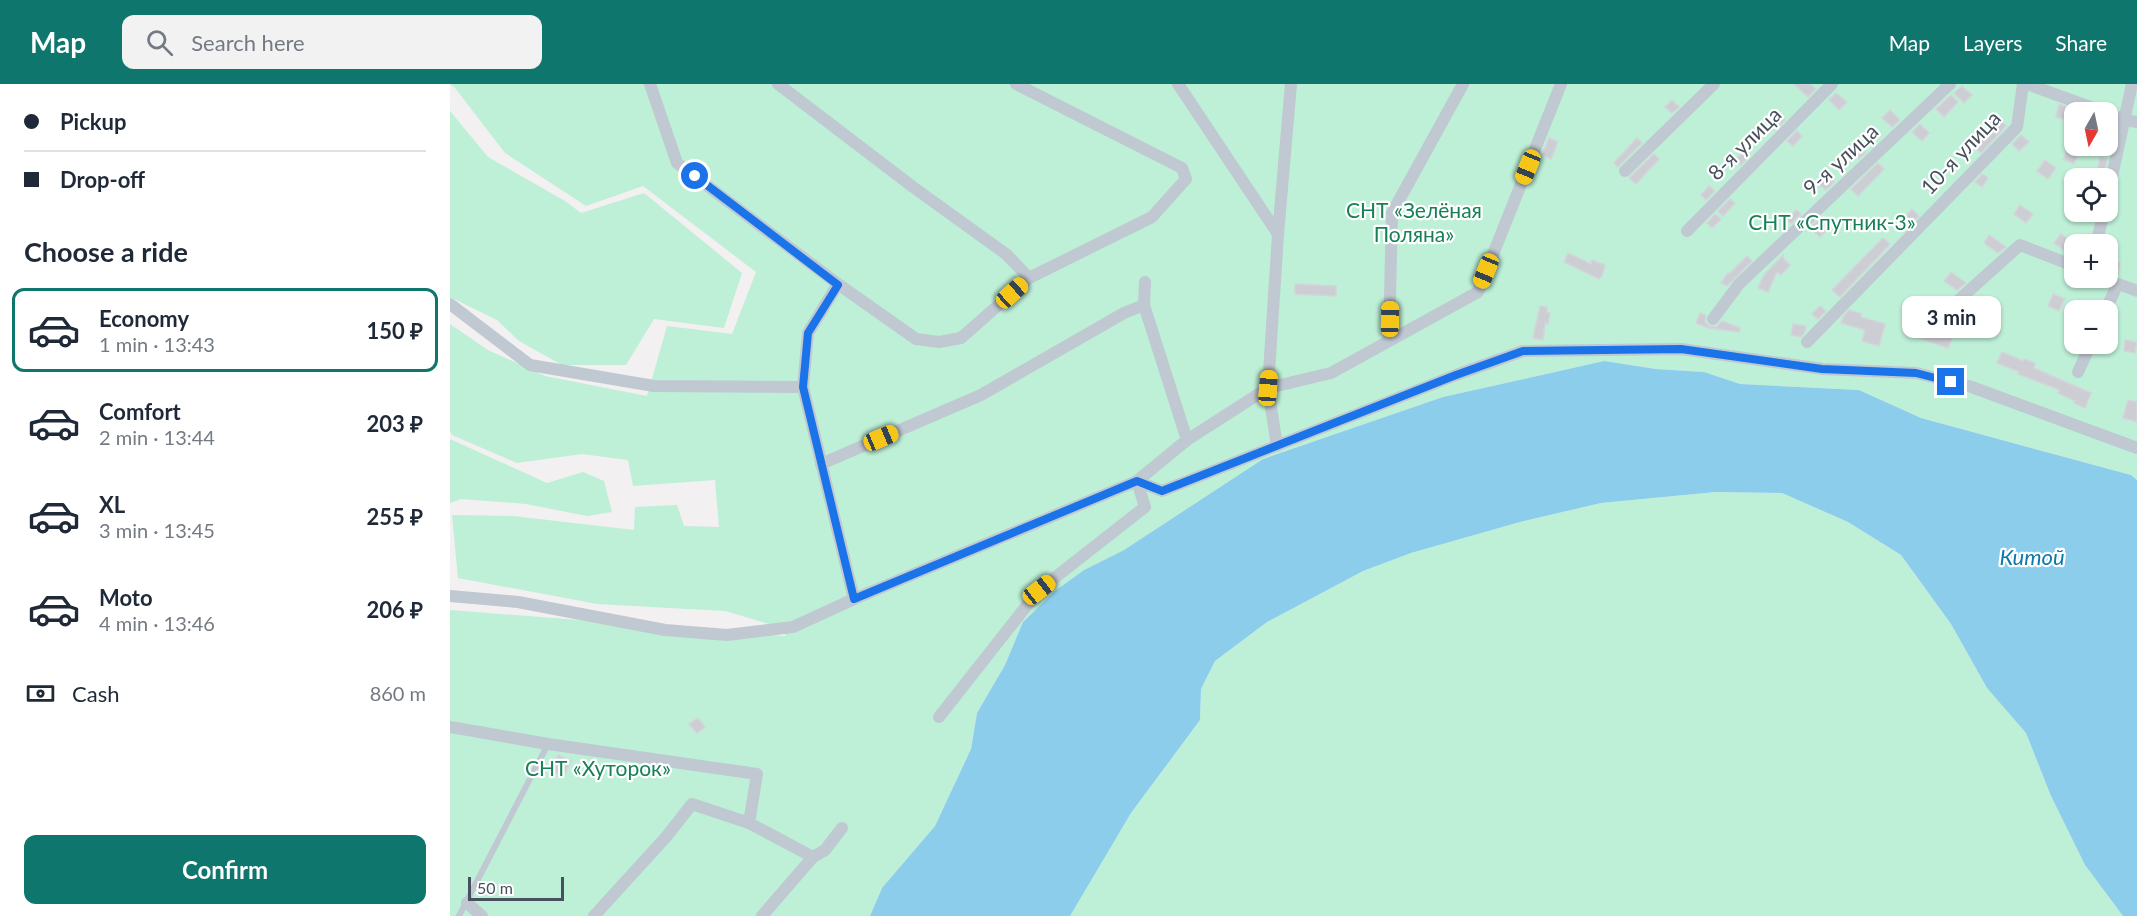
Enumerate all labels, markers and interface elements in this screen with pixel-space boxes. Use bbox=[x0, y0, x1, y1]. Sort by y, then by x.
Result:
search box bbox=[122, 15, 542, 69]
text: Map bbox=[30, 25, 86, 59]
icon: search bbox=[143, 26, 176, 59]
text: Search here bbox=[191, 29, 305, 56]
text: Map bbox=[1889, 30, 1930, 55]
text: Layers bbox=[1963, 30, 2022, 55]
text: Share bbox=[2055, 30, 2107, 55]
street label: 8-я улица bbox=[1702, 101, 1786, 185]
north arrow bbox=[2064, 102, 2118, 156]
map controls bbox=[2064, 102, 2118, 354]
street label: 10-я улица bbox=[1915, 105, 2005, 199]
text: Pickup bbox=[60, 108, 126, 135]
street label: 9-я улица bbox=[1797, 118, 1883, 200]
car bbox=[1513, 147, 1543, 187]
route start bbox=[681, 162, 708, 189]
text: Drop-off bbox=[60, 166, 145, 193]
button: locate bbox=[2064, 168, 2118, 222]
park label: СНТ «Зелёная Поляна» bbox=[1346, 197, 1482, 246]
park label: СНТ «Спутник-3» bbox=[1748, 209, 1916, 234]
button: + bbox=[2064, 234, 2118, 288]
text: Choose a ride bbox=[24, 235, 188, 268]
car bbox=[1471, 251, 1501, 291]
car bbox=[993, 274, 1031, 312]
callout: 3 min bbox=[1902, 295, 2000, 337]
button: − bbox=[2064, 300, 2118, 354]
car bbox=[1381, 301, 1399, 337]
icon: car bbox=[27, 303, 81, 357]
text: Economy bbox=[99, 305, 189, 332]
text: 3 min bbox=[1927, 305, 1976, 329]
text: 150 ₽ bbox=[367, 317, 423, 344]
text: 1 min · 13:43 bbox=[99, 332, 215, 356]
route end bbox=[1937, 368, 1964, 395]
car bbox=[1258, 369, 1278, 407]
icon: car bbox=[27, 396, 81, 450]
text: Comfort bbox=[99, 398, 181, 425]
text: 203 ₽ bbox=[367, 410, 423, 437]
car bbox=[861, 423, 901, 453]
text: 2 min · 13:44 bbox=[99, 425, 215, 449]
icon: car bbox=[27, 489, 81, 543]
text: XL bbox=[99, 491, 125, 518]
text: 255 ₽ bbox=[367, 503, 423, 530]
text: 3 min · 13:45 bbox=[99, 518, 215, 542]
water label: Китой bbox=[1999, 543, 2065, 570]
car bbox=[1019, 572, 1059, 608]
icon: car bbox=[27, 582, 81, 636]
text: Moto bbox=[99, 584, 153, 611]
text: 206 ₽ bbox=[367, 596, 423, 623]
text: 4 min · 13:46 bbox=[99, 611, 215, 635]
icon: cash bbox=[24, 677, 57, 710]
text: Cash bbox=[72, 680, 119, 707]
text: 860 m bbox=[370, 681, 426, 705]
park label: СНТ «Хуторок» bbox=[525, 755, 671, 780]
button: Confirm bbox=[24, 835, 426, 904]
scale bar bbox=[468, 874, 564, 902]
text: 50 m bbox=[477, 878, 513, 897]

